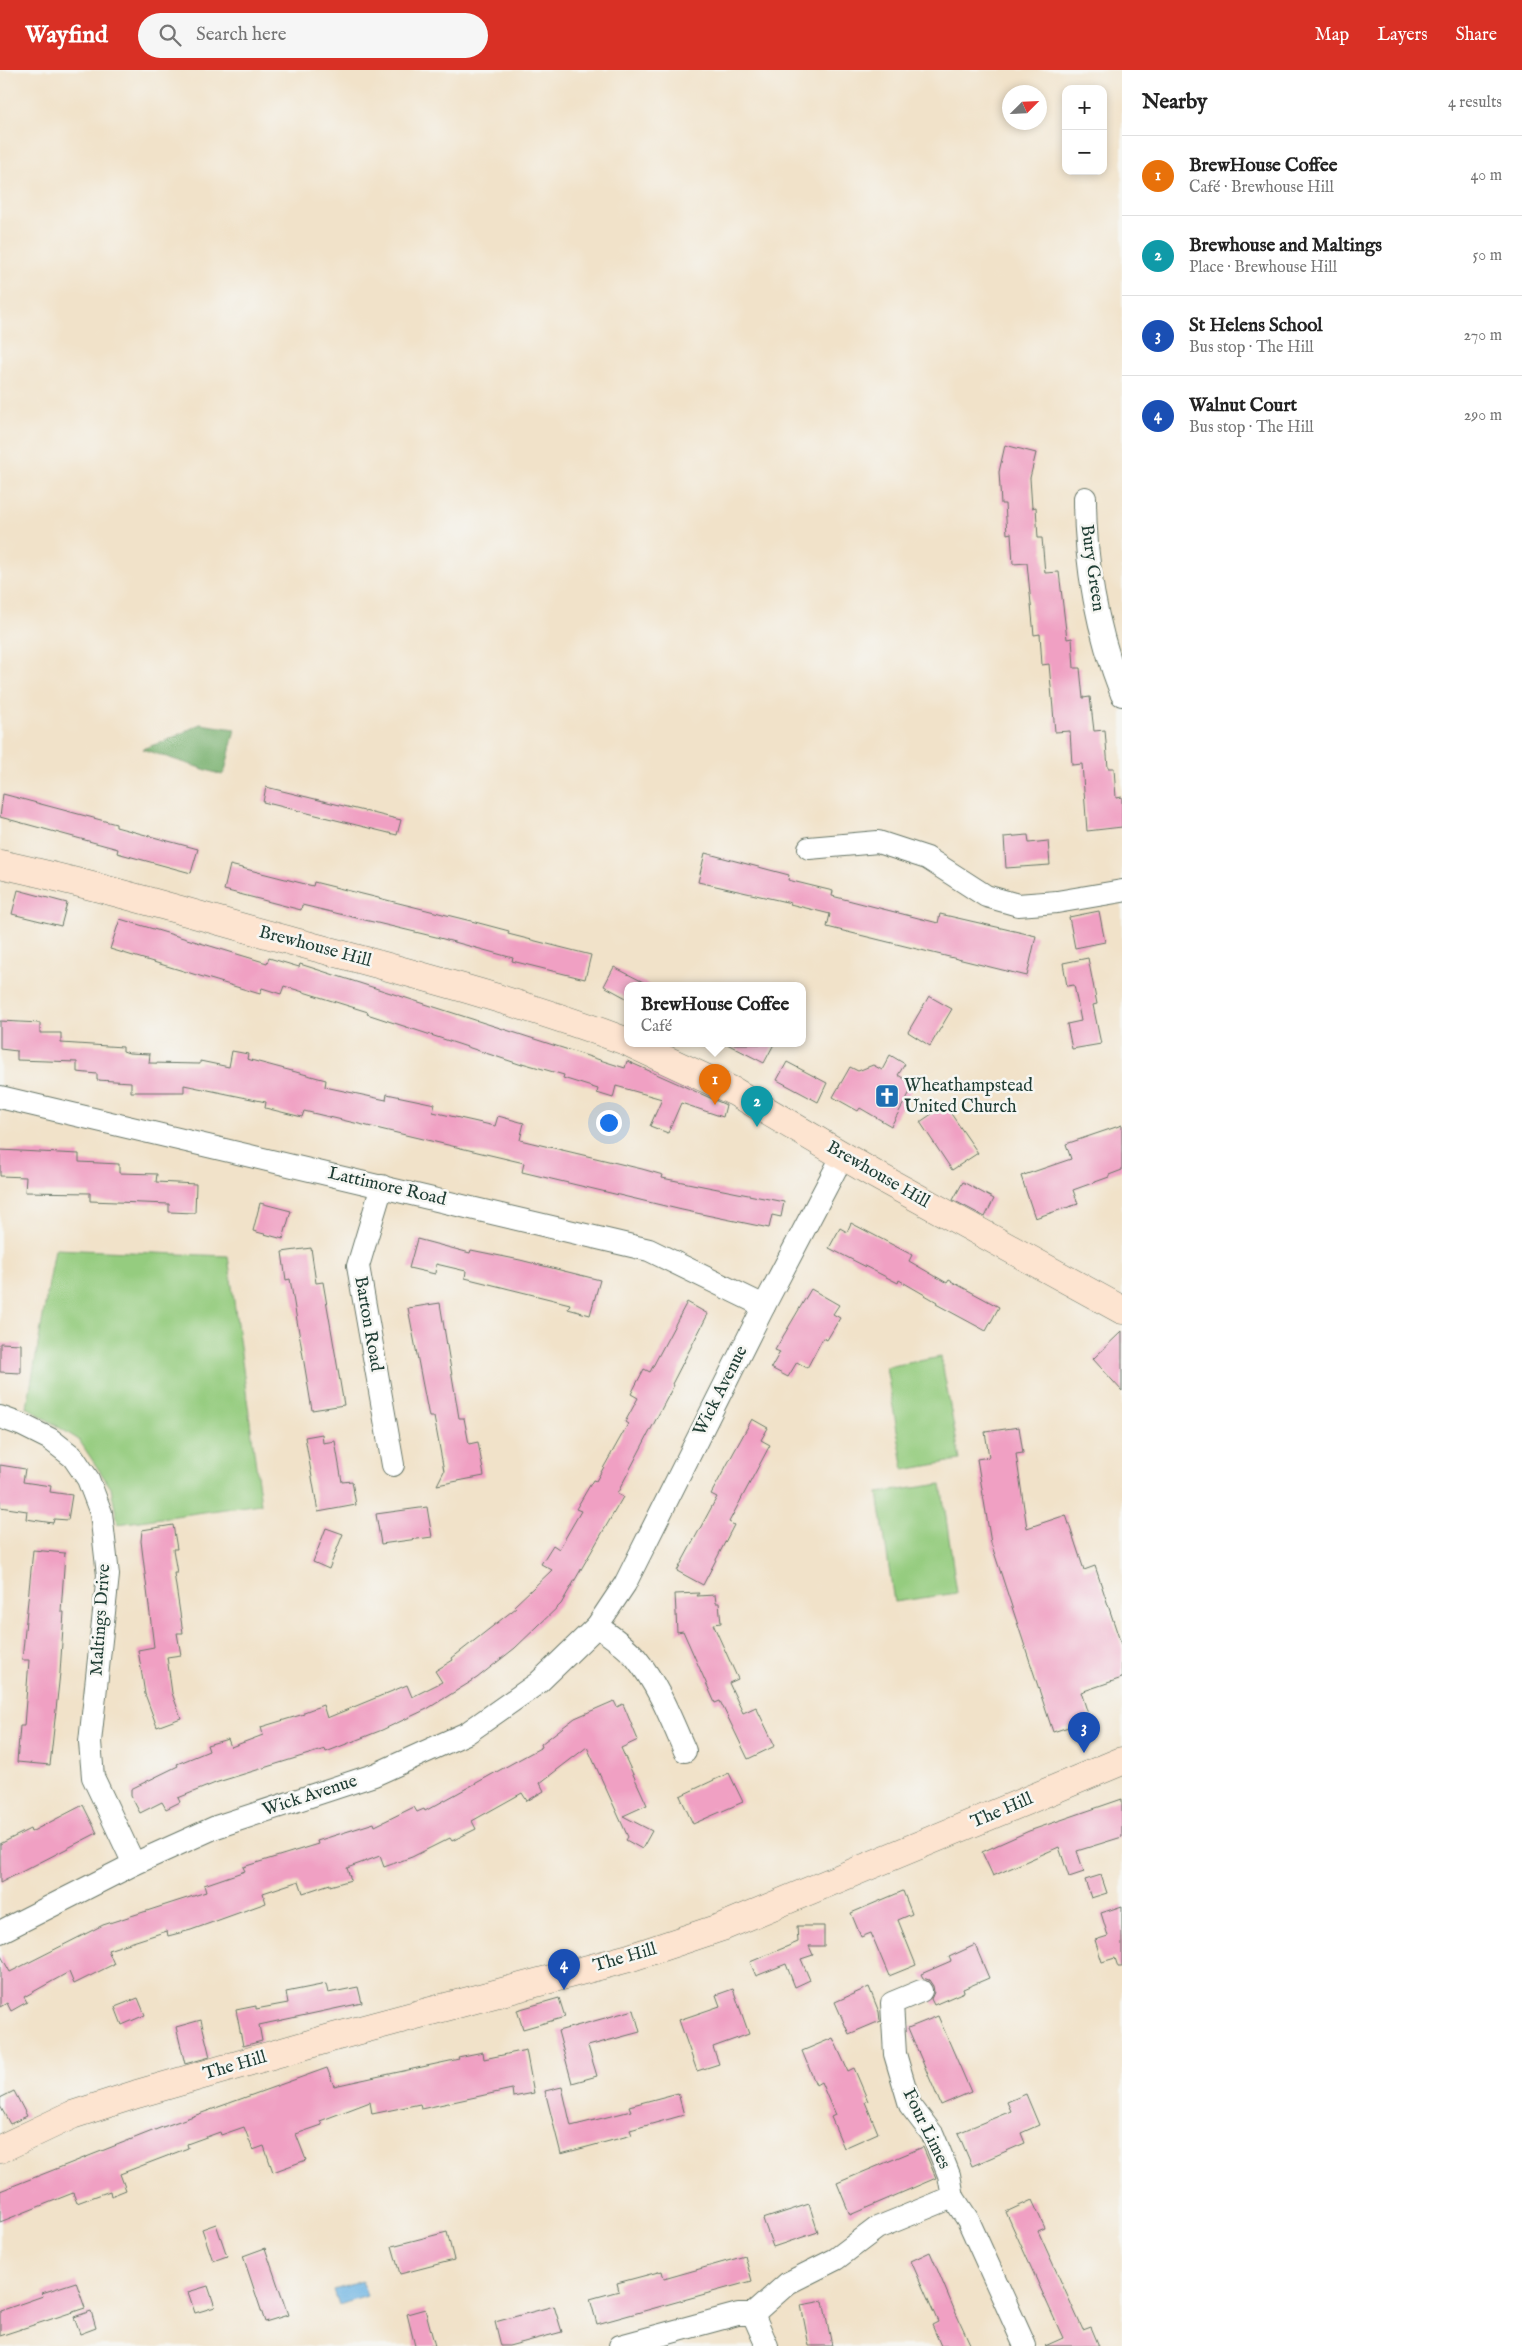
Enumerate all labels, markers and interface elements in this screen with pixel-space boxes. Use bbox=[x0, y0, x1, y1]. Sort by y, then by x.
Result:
search box bbox=[138, 13, 488, 58]
text: Wayfind bbox=[25, 20, 108, 51]
icon: search bbox=[156, 21, 184, 49]
text: Search here bbox=[196, 23, 286, 47]
text: Map bbox=[1315, 24, 1349, 47]
text: Layers bbox=[1377, 24, 1428, 47]
text: Share bbox=[1456, 24, 1497, 47]
north arrow bbox=[1002, 85, 1047, 130]
map controls bbox=[1062, 85, 1107, 175]
button: + bbox=[1062, 85, 1107, 130]
text: Nearby bbox=[1142, 89, 1207, 116]
text: 4 results bbox=[1448, 93, 1502, 113]
button: − bbox=[1062, 130, 1107, 175]
text: BrewHouse Coffee bbox=[1189, 154, 1338, 178]
text: 1 bbox=[1155, 166, 1161, 186]
text: 40 m bbox=[1470, 166, 1502, 186]
text: Café · Brewhouse Hill bbox=[1189, 178, 1334, 198]
text: Brewhouse and Maltings bbox=[1189, 234, 1382, 258]
text: 2 bbox=[1154, 246, 1162, 266]
text: 50 m bbox=[1473, 246, 1502, 266]
text: Place · Brewhouse Hill bbox=[1189, 258, 1337, 278]
text: St Helens School bbox=[1189, 314, 1323, 338]
text: 3 bbox=[1155, 326, 1161, 346]
text: 270 m bbox=[1463, 326, 1502, 346]
text: Bus stop · The Hill bbox=[1189, 338, 1314, 358]
text: Walnut Court bbox=[1189, 394, 1297, 418]
text: 4 bbox=[1154, 406, 1162, 426]
text: 290 m bbox=[1464, 406, 1502, 426]
text: Bus stop · The Hill bbox=[1189, 418, 1314, 438]
street label: Bury Green bbox=[1075, 523, 1110, 613]
street label: Brewhouse Hill bbox=[256, 921, 374, 973]
popup bbox=[624, 982, 806, 1047]
text: BrewHouse Coffee bbox=[641, 993, 789, 1017]
text: Café bbox=[641, 1017, 672, 1037]
pin: 1 bbox=[699, 1064, 731, 1105]
place label: Wheathampstead United Church bbox=[904, 1075, 1033, 1119]
church icon: Wheathampstead United Church bbox=[874, 1083, 900, 1109]
pin: 2 bbox=[741, 1086, 773, 1127]
your location bbox=[596, 1110, 622, 1136]
street label: Brewhouse Hill bbox=[822, 1136, 934, 1214]
street label: Lattimore Road bbox=[326, 1162, 449, 1212]
street label: Barton Road bbox=[348, 1275, 388, 1374]
street label: Wick Avenue bbox=[688, 1342, 754, 1440]
street label: Maltings Drive bbox=[86, 1563, 116, 1677]
pin: 3 bbox=[1068, 1712, 1100, 1753]
street label: Wick Avenue bbox=[260, 1770, 360, 1822]
street label: The Hill bbox=[968, 1788, 1036, 1834]
street label: The Hill bbox=[591, 1938, 659, 1978]
pin: 4 bbox=[548, 1949, 580, 1990]
street label: The Hill bbox=[201, 2046, 269, 2086]
street label: Four Limes bbox=[897, 2085, 955, 2173]

